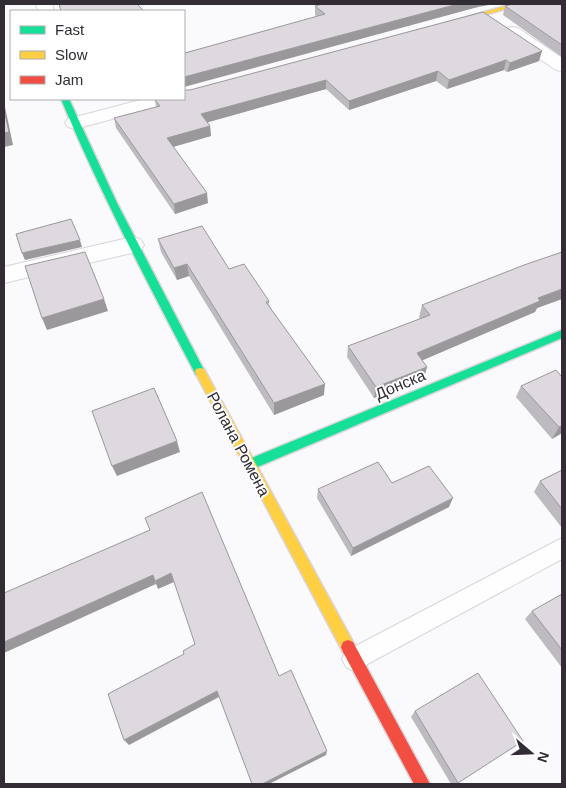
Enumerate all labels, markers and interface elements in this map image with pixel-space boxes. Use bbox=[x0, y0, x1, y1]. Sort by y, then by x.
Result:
legend bbox=[10, 10, 185, 100]
text: Fast bbox=[55, 21, 85, 38]
text: Slow bbox=[55, 46, 88, 63]
text: Jam bbox=[55, 71, 83, 88]
street label: Донска bbox=[372, 366, 428, 403]
street label: Ролана Ромена bbox=[204, 389, 273, 499]
north arrow bbox=[506, 728, 556, 778]
text: N bbox=[534, 750, 553, 765]

